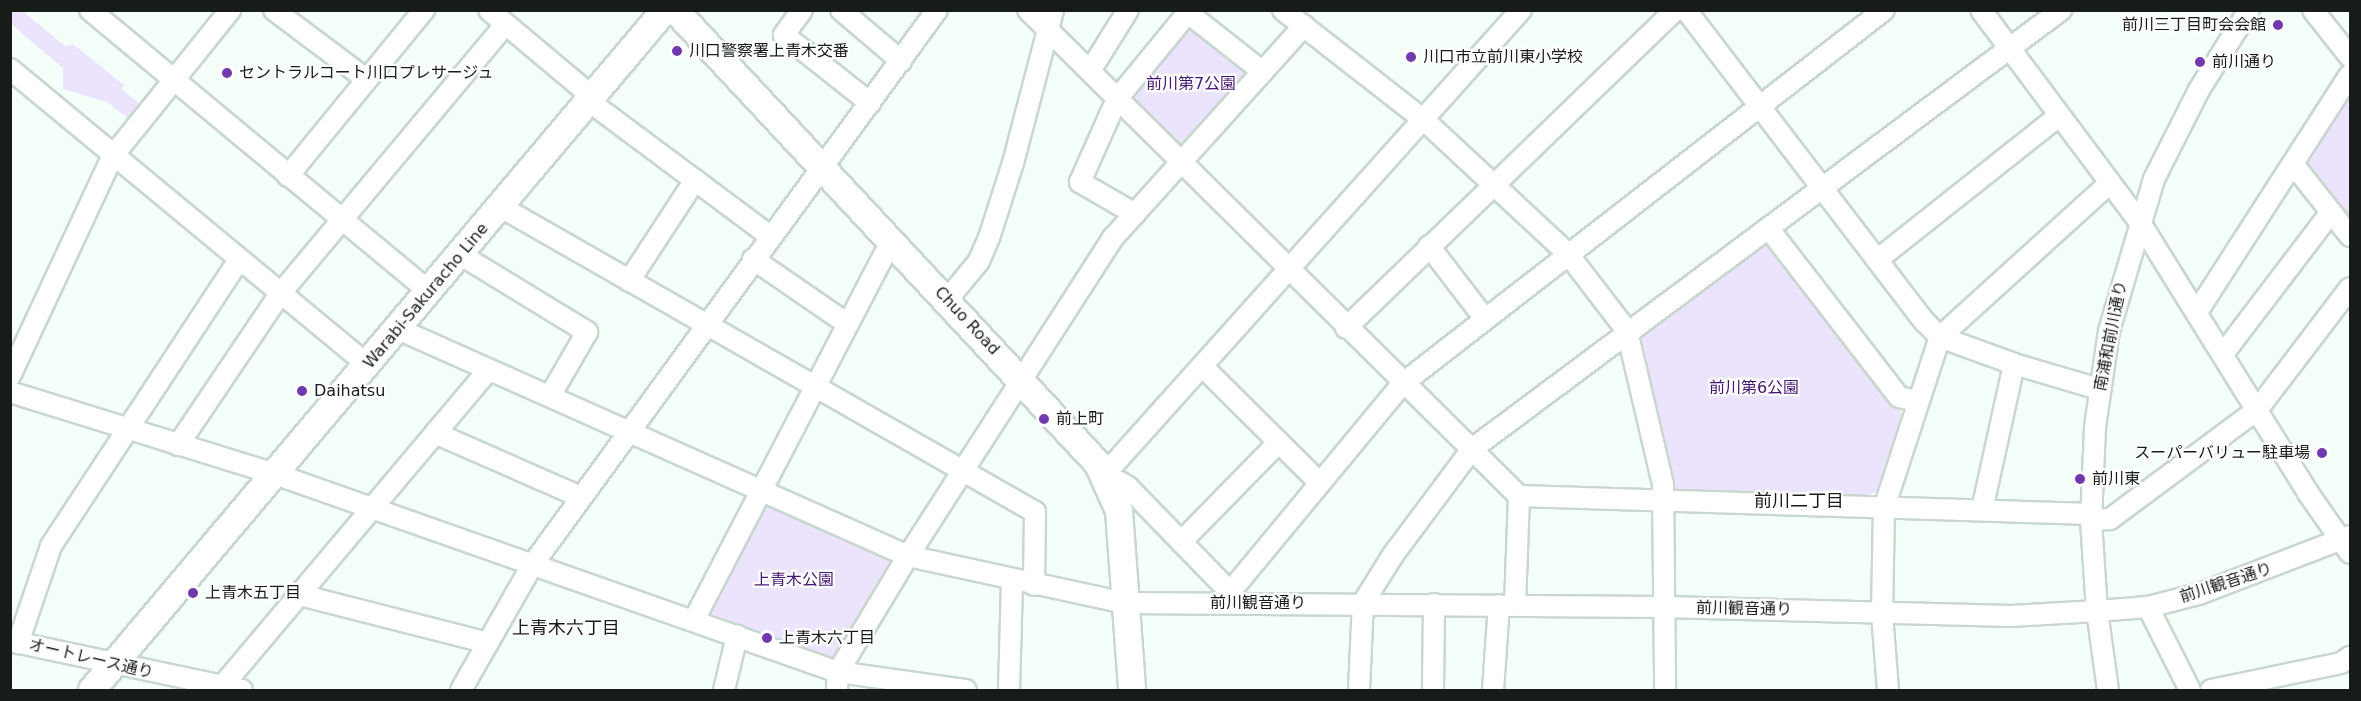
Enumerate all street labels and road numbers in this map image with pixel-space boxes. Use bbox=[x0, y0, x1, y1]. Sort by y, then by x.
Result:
street label: Warabi-Sakuracho Line bbox=[360, 219, 492, 373]
street label: 南浦和前川通り bbox=[2091, 279, 2131, 393]
street label: Chuo Road bbox=[930, 283, 1004, 359]
street label: 前川観音通り bbox=[2177, 559, 2275, 607]
street label: 前川観音通り bbox=[1210, 593, 1306, 613]
street label: 前川観音通り bbox=[1696, 599, 1792, 619]
street label: オートレース通り bbox=[26, 635, 156, 683]

